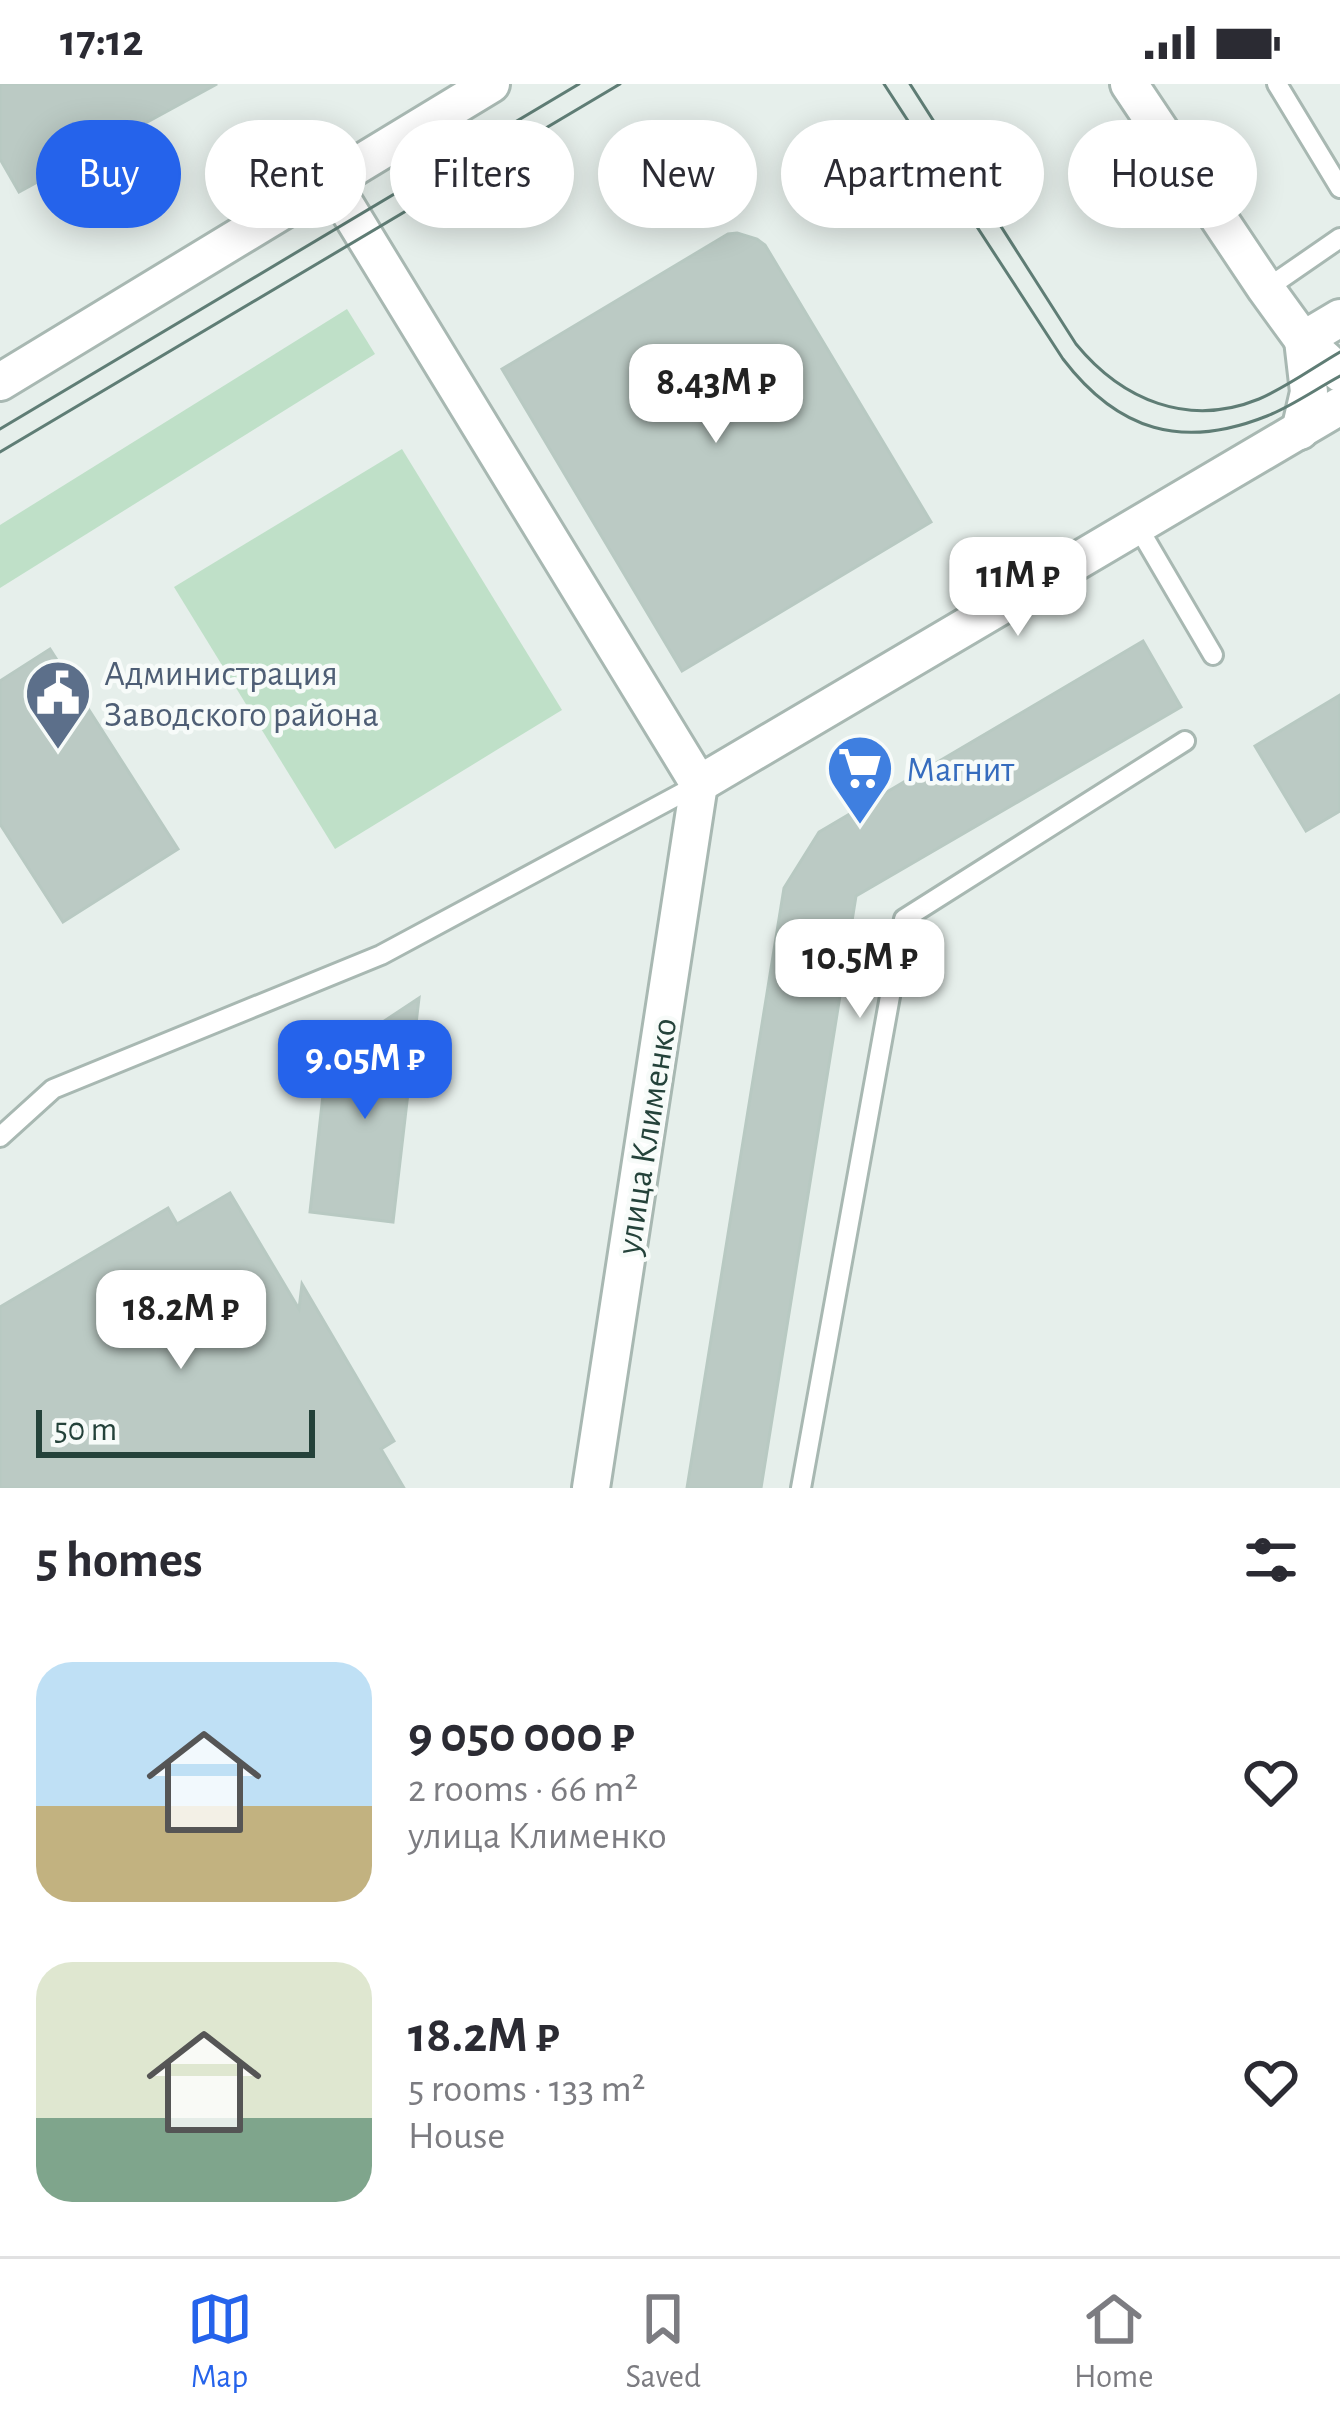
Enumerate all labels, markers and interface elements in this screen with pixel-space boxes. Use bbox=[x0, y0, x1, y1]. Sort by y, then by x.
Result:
text: 17:12 bbox=[60, 19, 143, 64]
chip: Buy bbox=[36, 120, 181, 228]
chip: Rent bbox=[205, 120, 366, 228]
chip: Filters bbox=[390, 120, 574, 228]
chip: New bbox=[598, 120, 757, 228]
chip: Apartment bbox=[781, 120, 1044, 228]
chip: House bbox=[1068, 120, 1257, 228]
pin: 8.43M ₽ bbox=[605, 344, 827, 446]
text: 8.43M ₽ bbox=[656, 363, 776, 402]
pin: 11M ₽ bbox=[934, 537, 1102, 639]
text: 11M ₽ bbox=[976, 556, 1060, 595]
place label: Администрация Заводского района bbox=[104, 656, 379, 733]
public building icon: Администрация Заводского района bbox=[23, 658, 93, 752]
supermarket icon: Магнит bbox=[825, 733, 895, 827]
place label: Магнит bbox=[906, 752, 1015, 788]
pin: 10.5M ₽ bbox=[749, 919, 971, 1021]
text: 10.5M ₽ bbox=[802, 938, 918, 977]
street label: улица Клименко bbox=[610, 1016, 683, 1258]
pin: 9.05M ₽ bbox=[254, 1020, 476, 1122]
text: 9.05M ₽ bbox=[305, 1039, 425, 1078]
pin: 18.2M ₽ bbox=[70, 1270, 292, 1372]
text: 18.2M ₽ bbox=[123, 1289, 239, 1328]
scale bar bbox=[36, 1404, 315, 1457]
text: 50 m bbox=[54, 1414, 117, 1447]
icon: filters bbox=[1238, 1527, 1304, 1593]
text: 5 homes bbox=[36, 1535, 203, 1586]
icon: home bbox=[132, 1710, 276, 1854]
text: 9 050 000 ₽ bbox=[408, 1710, 635, 1761]
icon: heart bbox=[1238, 1749, 1304, 1815]
text: 2 rooms · 66 m² bbox=[408, 1770, 638, 1809]
text: улица Клименко bbox=[408, 1817, 667, 1856]
icon: home bbox=[132, 2010, 276, 2154]
text: 18.2M ₽ bbox=[408, 2010, 559, 2061]
icon: heart bbox=[1238, 2049, 1304, 2115]
text: 5 rooms · 133 m² bbox=[408, 2070, 645, 2109]
text: House bbox=[408, 2117, 505, 2156]
tab: Map bbox=[187, 2286, 253, 2398]
tab: Saved bbox=[626, 2286, 701, 2398]
tab: Home bbox=[1074, 2286, 1153, 2398]

